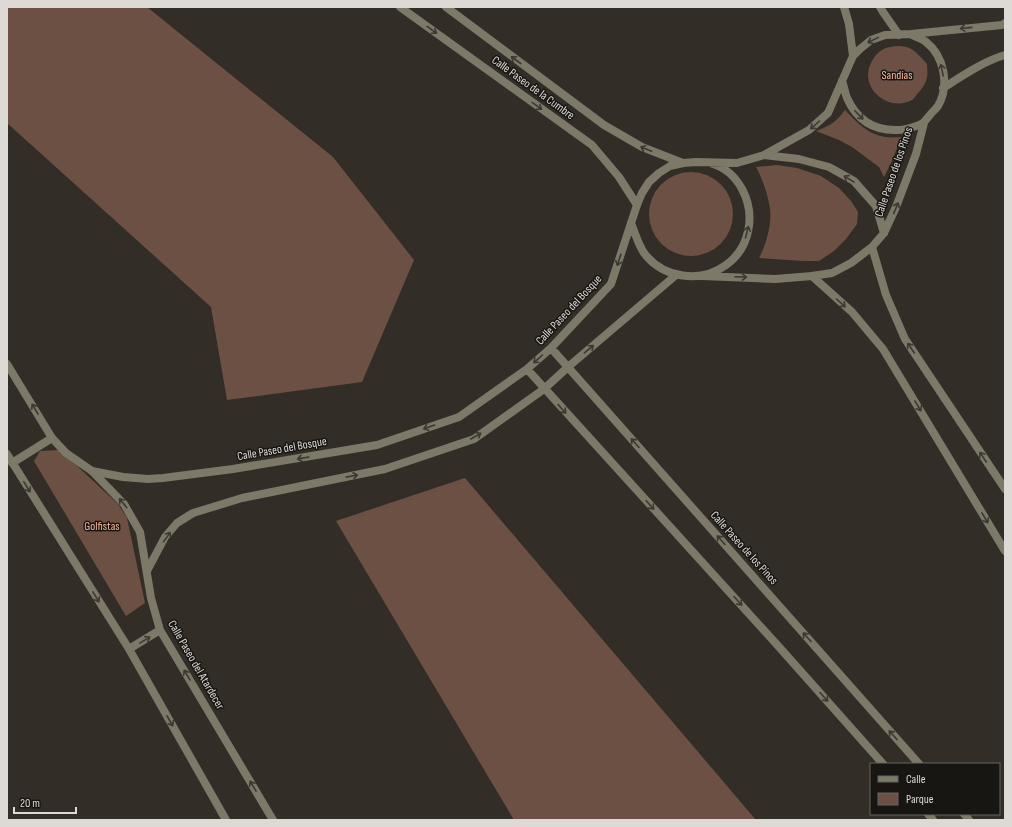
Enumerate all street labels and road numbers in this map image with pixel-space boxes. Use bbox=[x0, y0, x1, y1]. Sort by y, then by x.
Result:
street label: Calle Paseo de la Cumbre bbox=[489, 53, 578, 123]
street label: Calle Paseo de los Pinos bbox=[872, 125, 916, 219]
street label: Calle Paseo del Bosque bbox=[533, 272, 605, 348]
street label: Calle Paseo del Bosque bbox=[236, 434, 328, 464]
street label: Calle Paseo de los Pinos bbox=[707, 508, 781, 588]
street label: Calle Paseo del Atardecer bbox=[164, 618, 228, 713]

